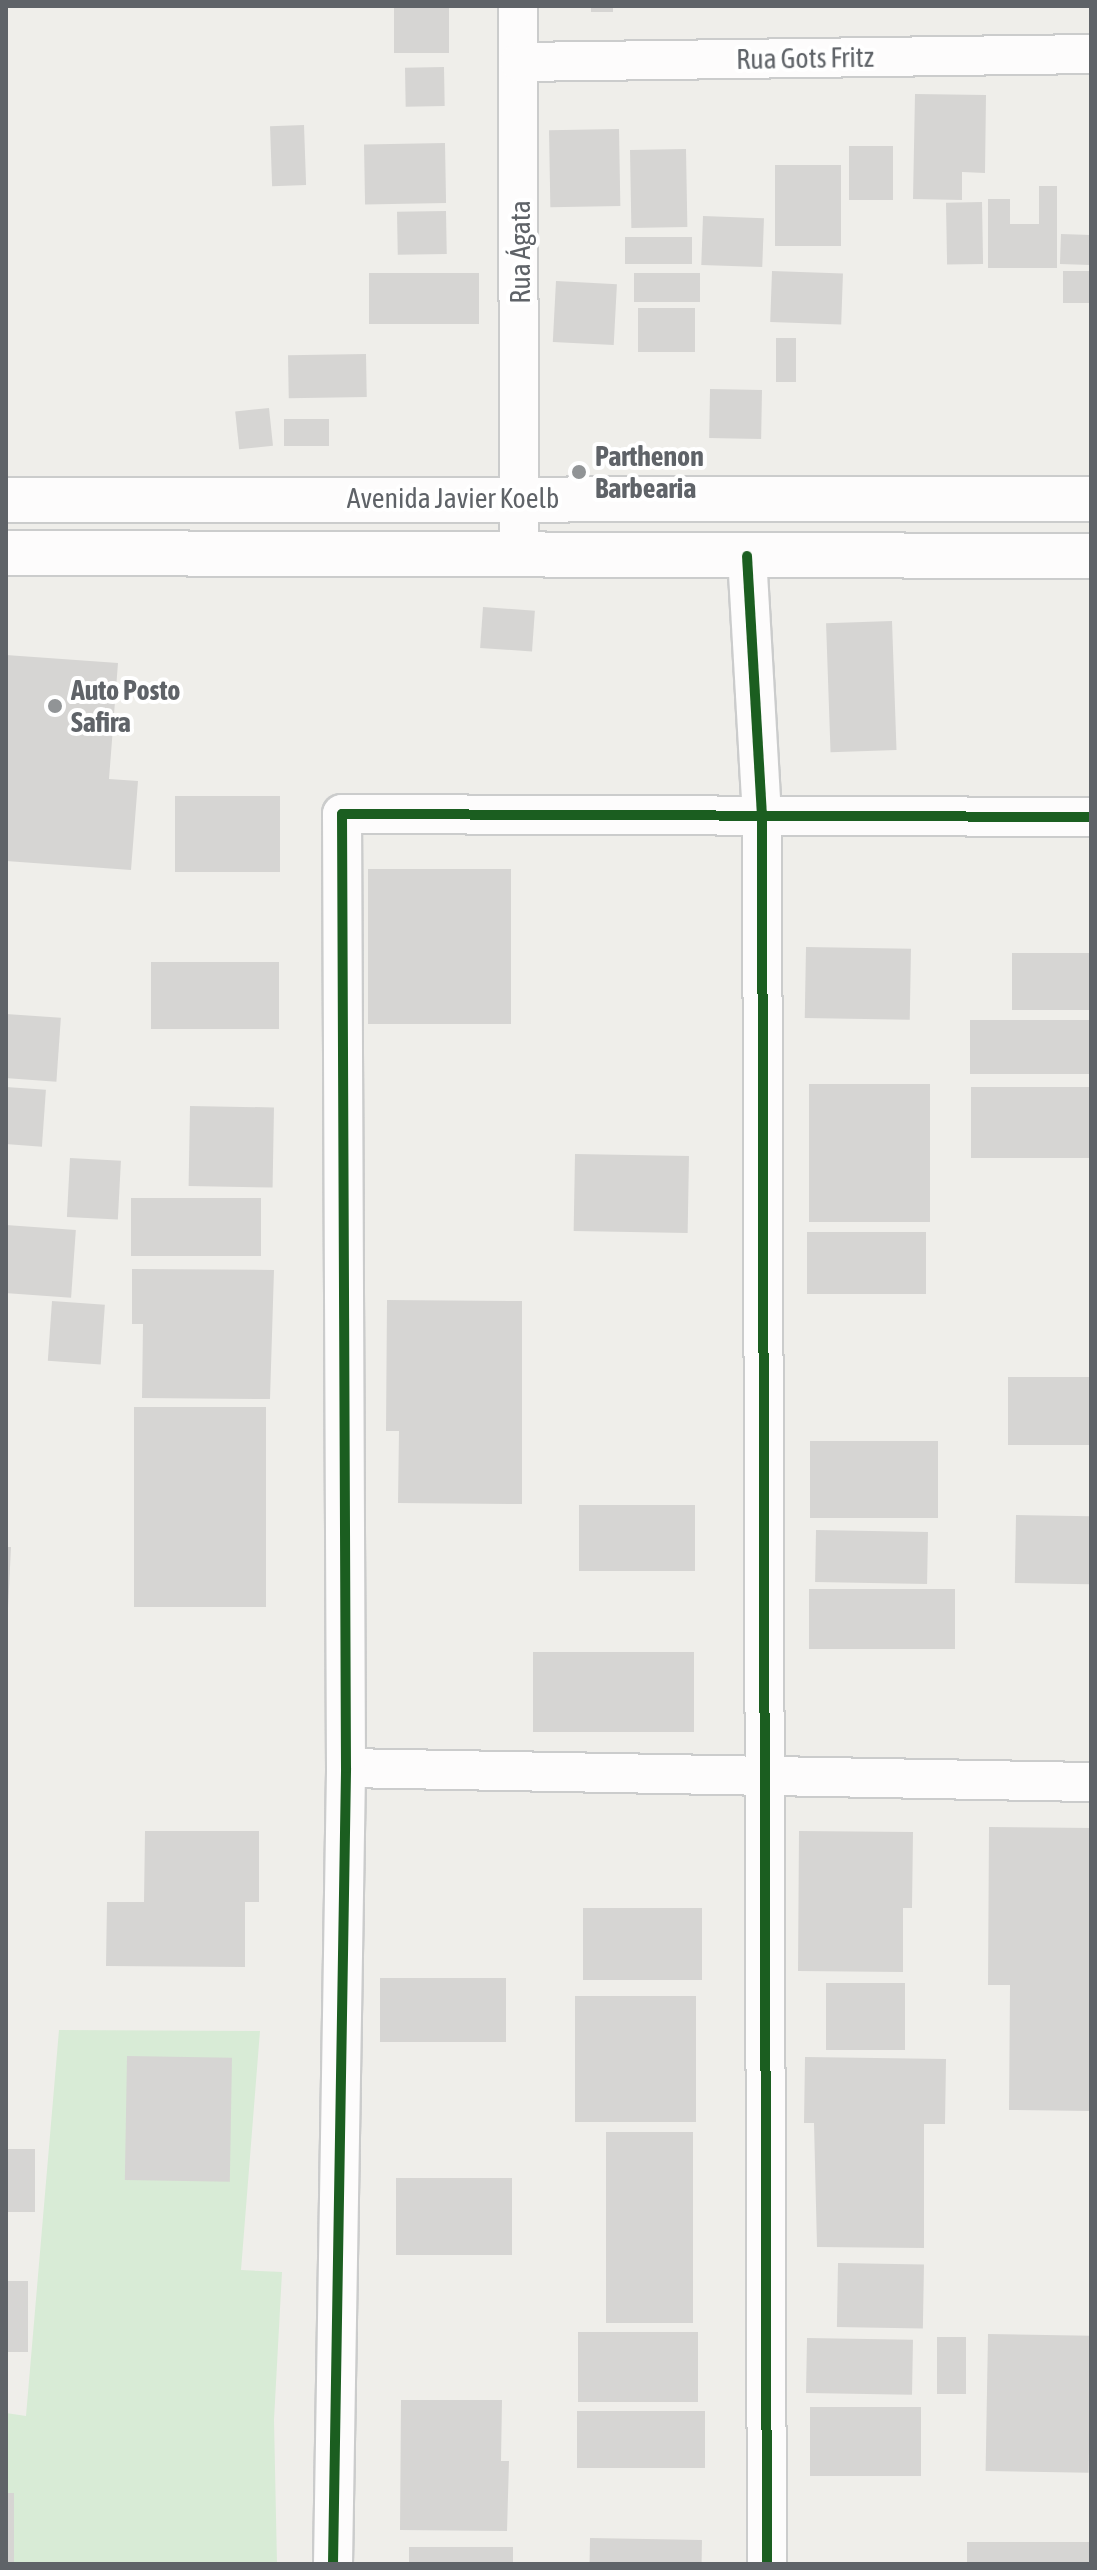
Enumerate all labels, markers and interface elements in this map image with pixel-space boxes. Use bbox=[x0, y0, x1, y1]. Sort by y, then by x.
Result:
street label: Rua Gots Fritz bbox=[736, 40, 874, 76]
street label: Rua Ágata bbox=[503, 200, 537, 304]
place label: Parthenon Barbearia bbox=[595, 439, 704, 505]
marker: Parthenon Barbearia bbox=[570, 463, 588, 481]
street label: Avenida Javier Koelb bbox=[347, 481, 559, 515]
place label: Auto Posto Safira bbox=[71, 673, 180, 739]
marker: Auto Posto Safira bbox=[46, 697, 64, 715]

